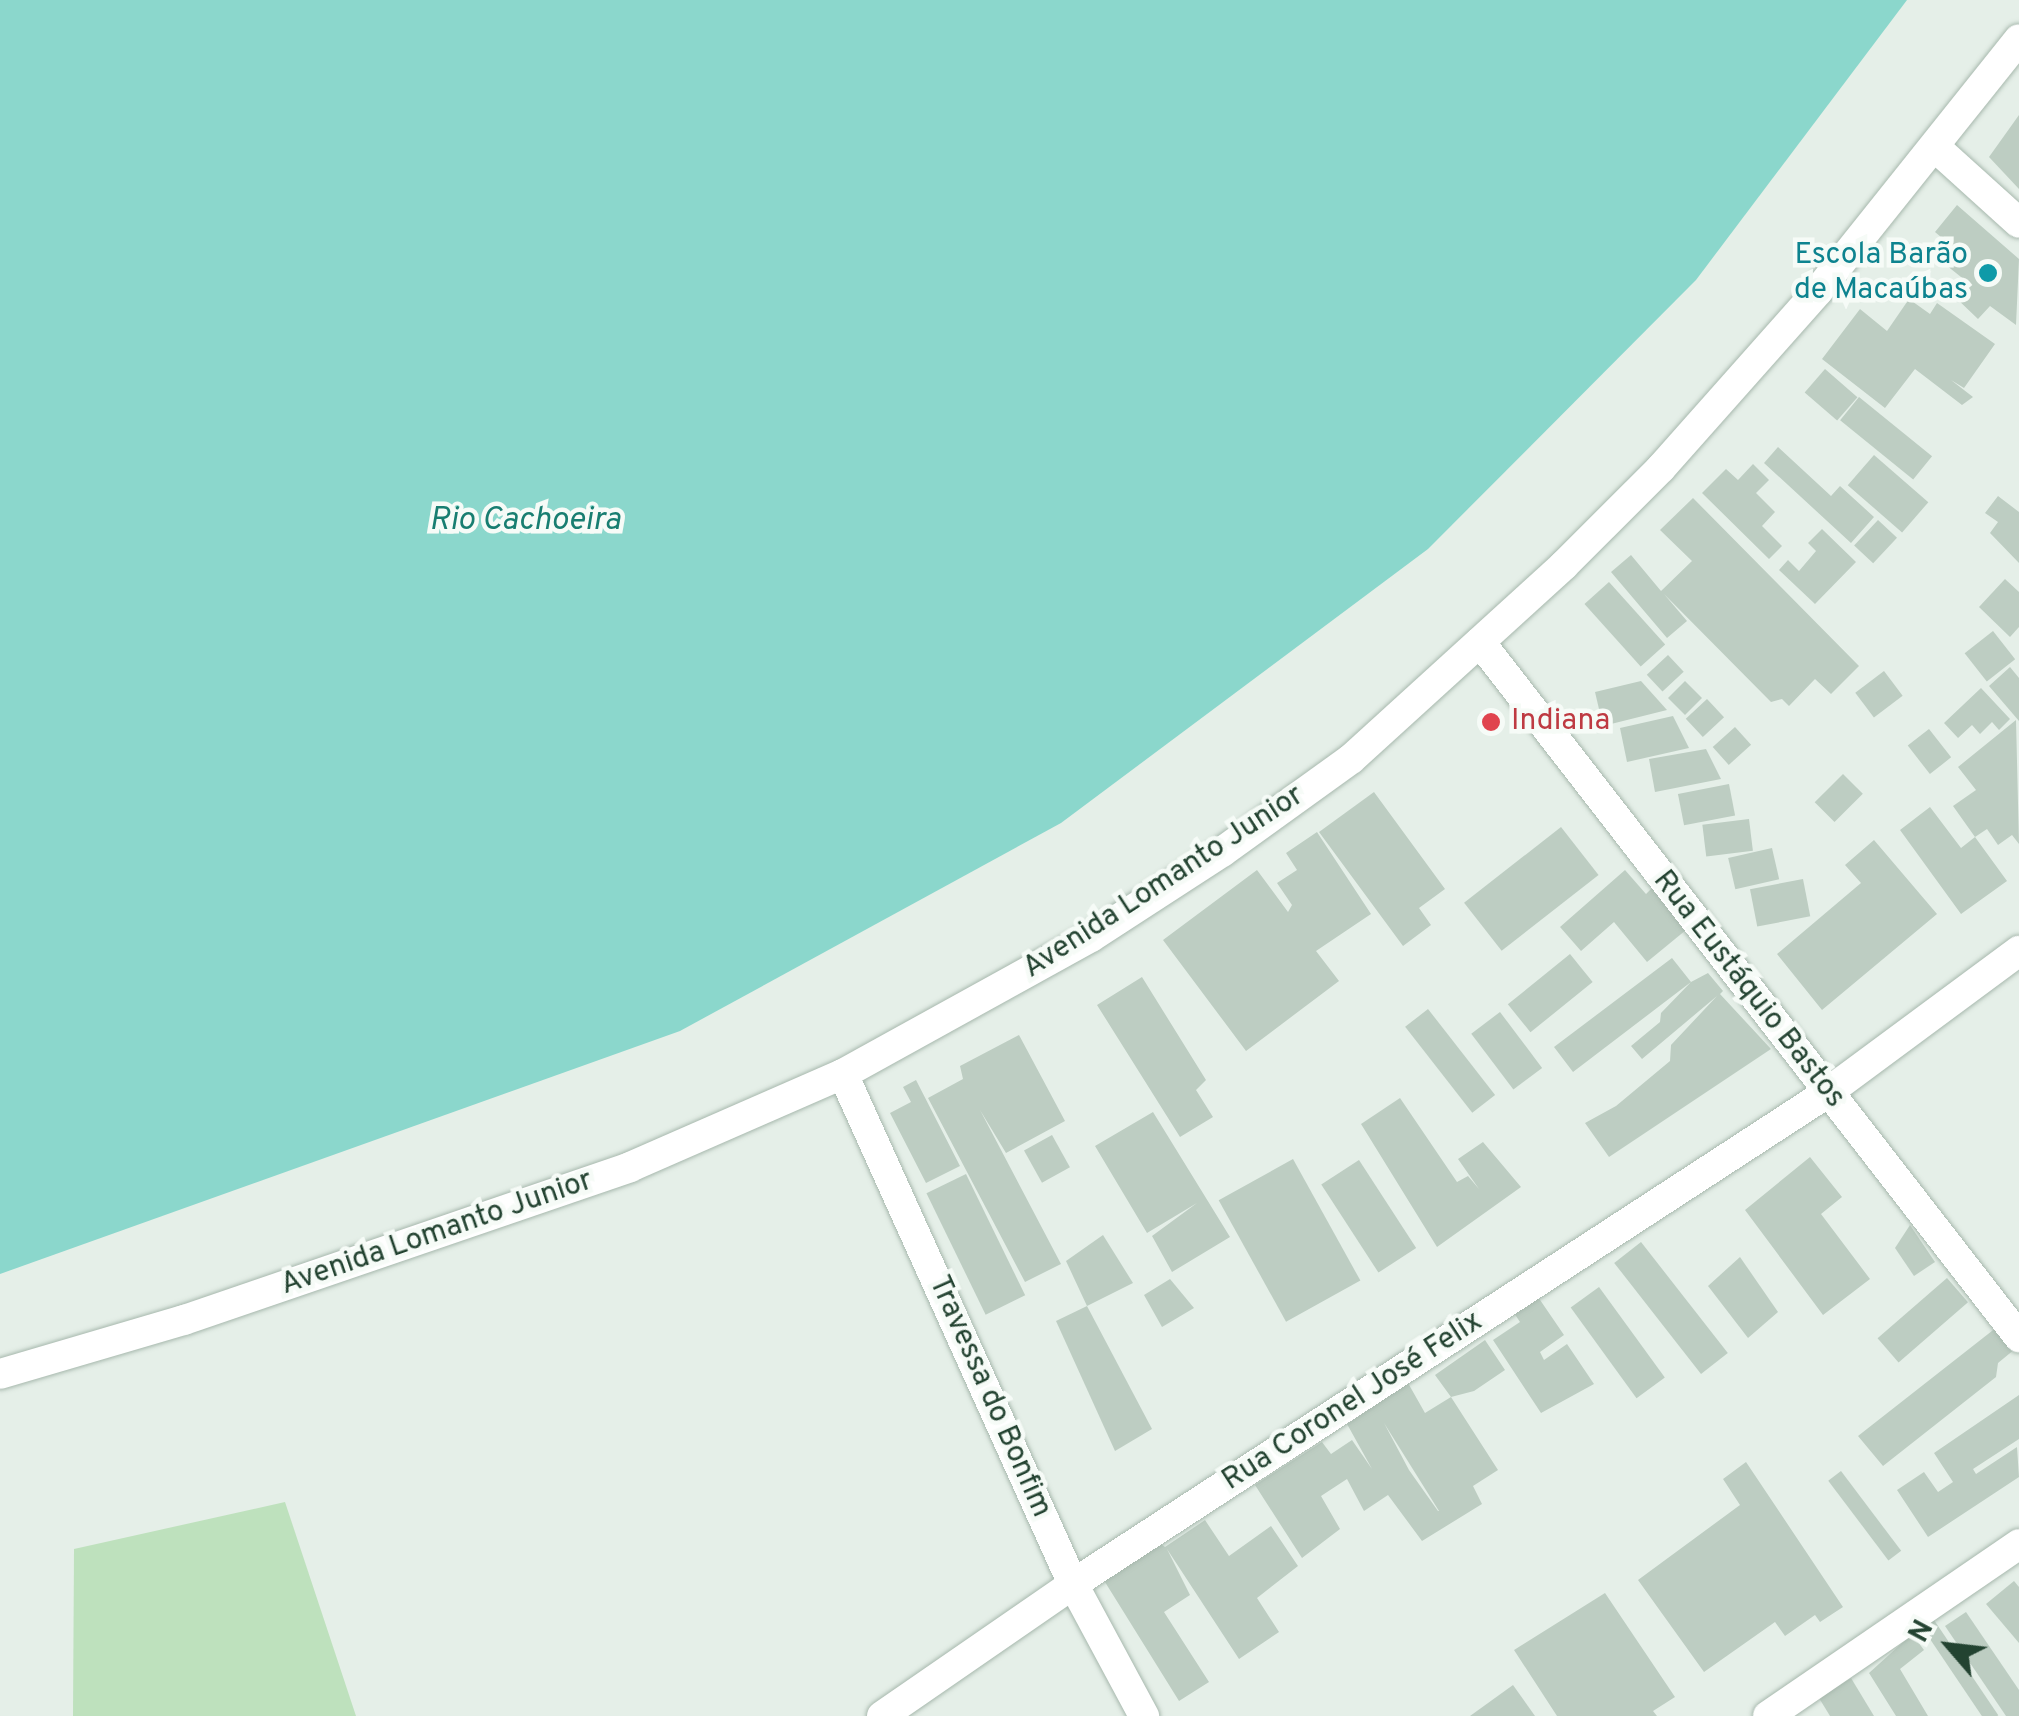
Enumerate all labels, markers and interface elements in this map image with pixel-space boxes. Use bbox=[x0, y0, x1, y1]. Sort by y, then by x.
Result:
place label: Escola Barão de Macaúbas bbox=[1794, 238, 1968, 308]
marker: Escola Barão de Macaúbas bbox=[1977, 262, 1999, 284]
water label: Rio Cachoeira bbox=[429, 502, 621, 540]
place label: Indiana bbox=[1511, 704, 1610, 740]
marker: Indiana bbox=[1480, 711, 1502, 733]
street label: Avenida Lomanto Junior bbox=[1017, 779, 1311, 987]
street label: Rua Eustáquio Bastos bbox=[1644, 864, 1852, 1116]
street label: Avenida Lomanto Junior bbox=[276, 1164, 598, 1304]
street label: Travessa do Bonfim bbox=[920, 1271, 1058, 1523]
street label: Rua Coronel José Felix bbox=[1216, 1304, 1490, 1500]
north arrow bbox=[1899, 1596, 1999, 1696]
text: N bbox=[1902, 1615, 1943, 1649]

